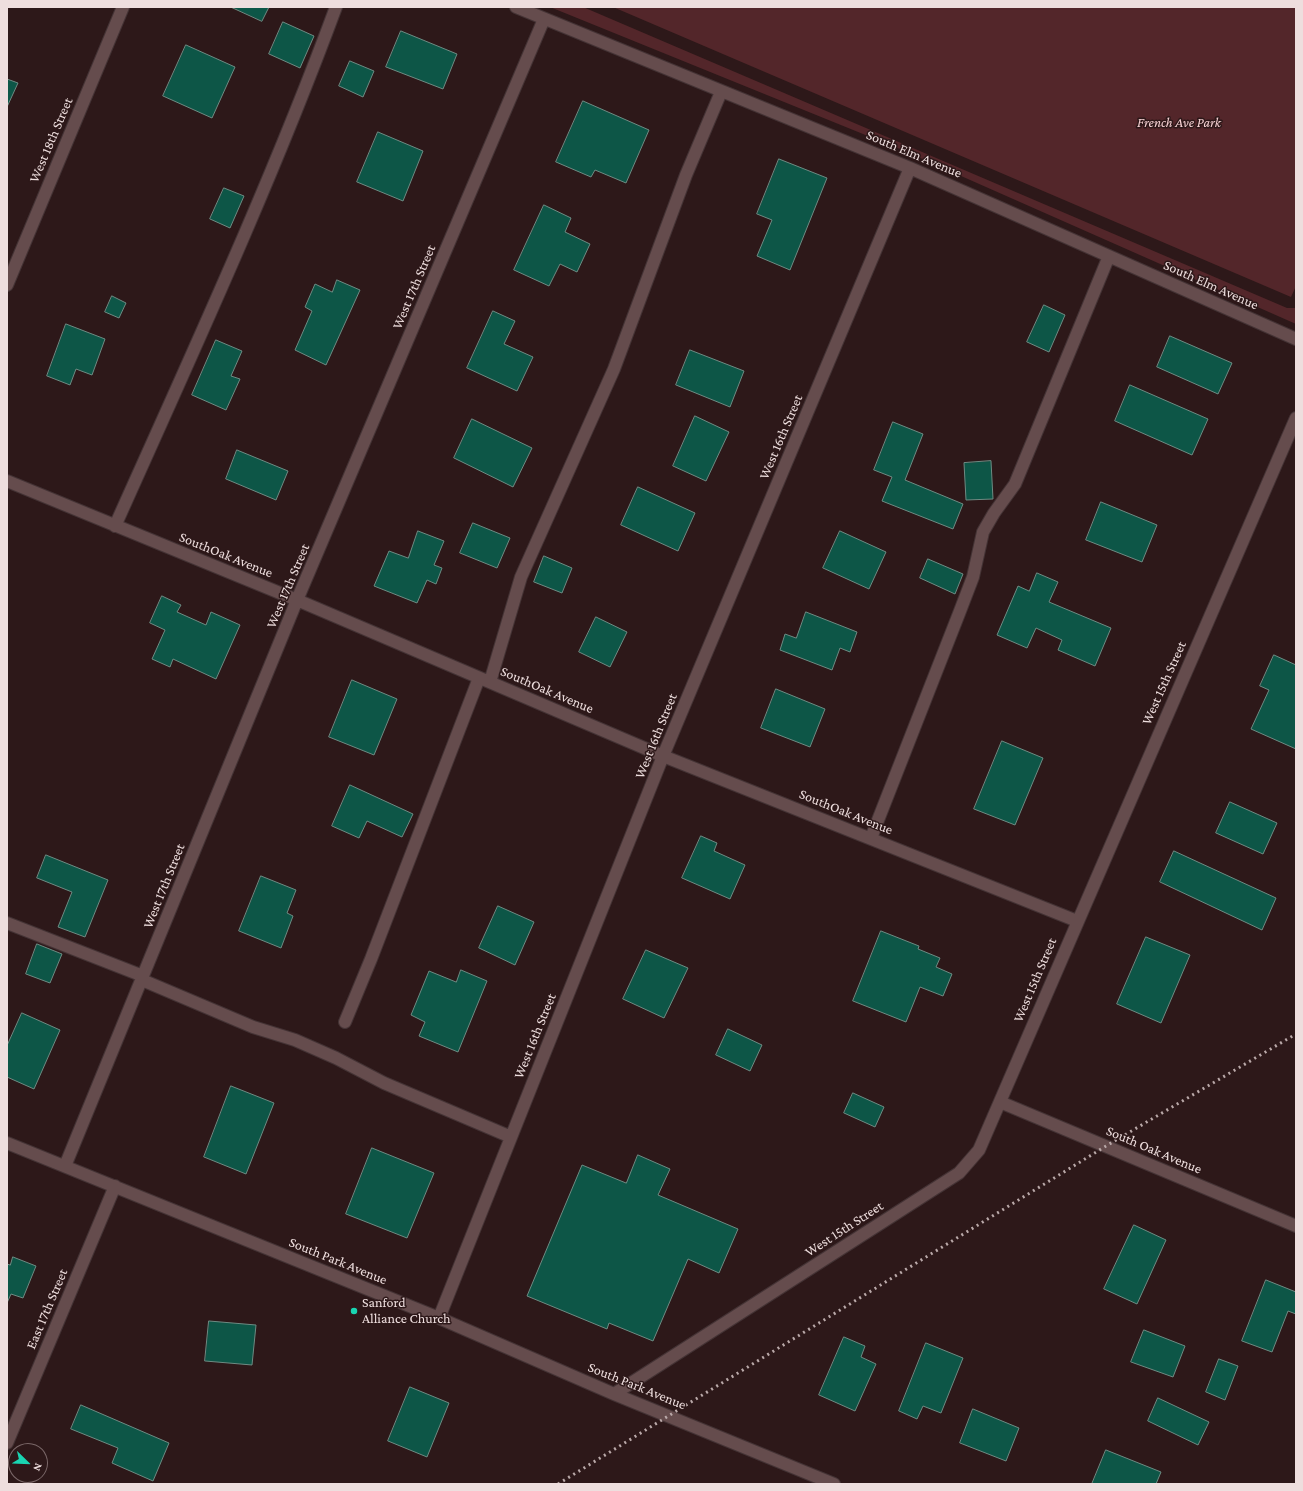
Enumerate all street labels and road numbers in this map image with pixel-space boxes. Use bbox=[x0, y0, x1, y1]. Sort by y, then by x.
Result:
street label: West 18th Street bbox=[26, 95, 76, 185]
street label: South Elm Avenue bbox=[864, 126, 964, 182]
street label: West 17th Street bbox=[389, 242, 439, 332]
street label: South Elm Avenue bbox=[1161, 257, 1261, 313]
street label: West 16th Street bbox=[756, 392, 806, 482]
street label: SouthOak Avenue bbox=[177, 529, 275, 581]
street label: West 17th Street bbox=[263, 541, 313, 631]
street label: West 15th Street bbox=[1138, 639, 1190, 727]
street label: SouthOak Avenue bbox=[498, 663, 596, 717]
street label: West 16th Street bbox=[631, 691, 681, 781]
street label: SouthOak Avenue bbox=[797, 786, 895, 838]
street label: West 17th Street bbox=[139, 841, 189, 931]
street label: West 15th Street bbox=[1010, 935, 1060, 1025]
street label: West 16th Street bbox=[510, 991, 560, 1081]
street label: South Oak Avenue bbox=[1104, 1122, 1204, 1178]
street label: West 15th Street bbox=[802, 1197, 886, 1261]
street label: South Park Avenue bbox=[286, 1234, 390, 1288]
street label: East 17th Street bbox=[23, 1266, 71, 1352]
street label: South Park Avenue bbox=[585, 1359, 689, 1413]

